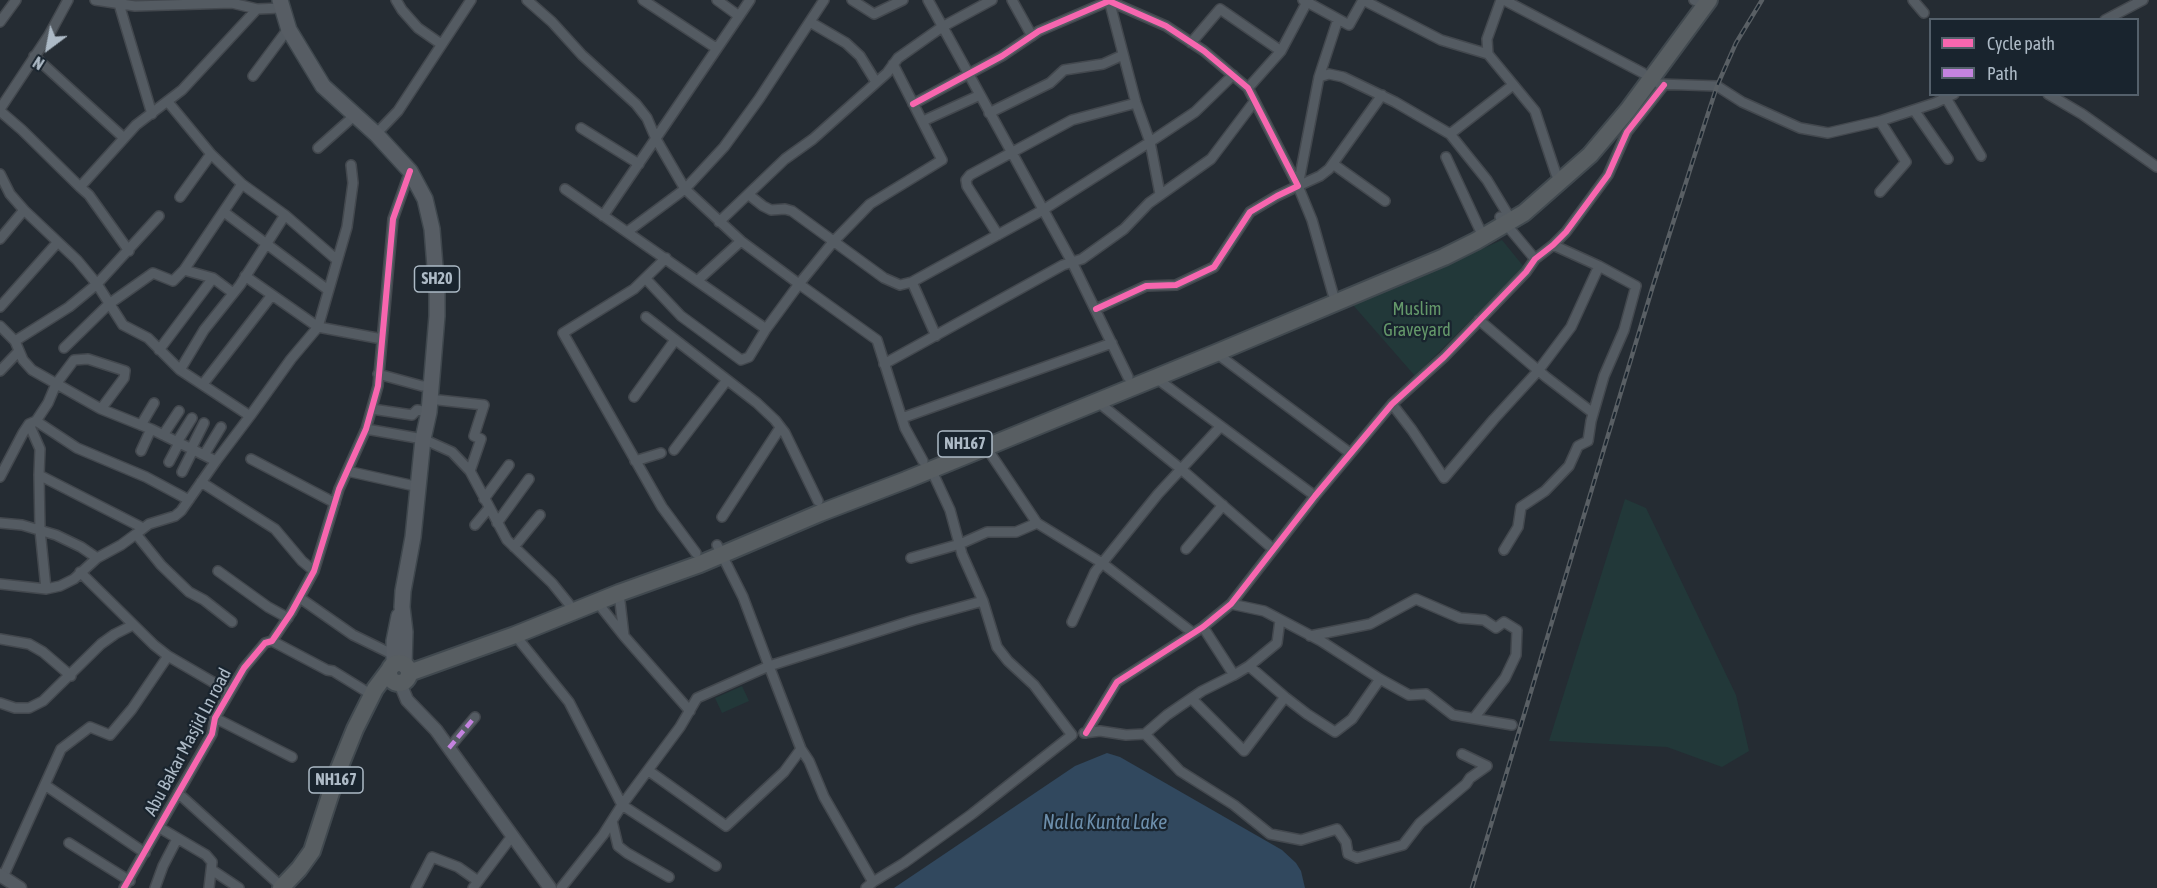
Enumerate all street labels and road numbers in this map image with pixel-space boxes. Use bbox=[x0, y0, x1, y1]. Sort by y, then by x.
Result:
road number: SH20 bbox=[414, 266, 460, 292]
road number: NH167 bbox=[938, 431, 992, 457]
street label: Abu Bakar Masjid Ln road bbox=[140, 664, 236, 820]
road number: NH167 bbox=[309, 767, 363, 793]

